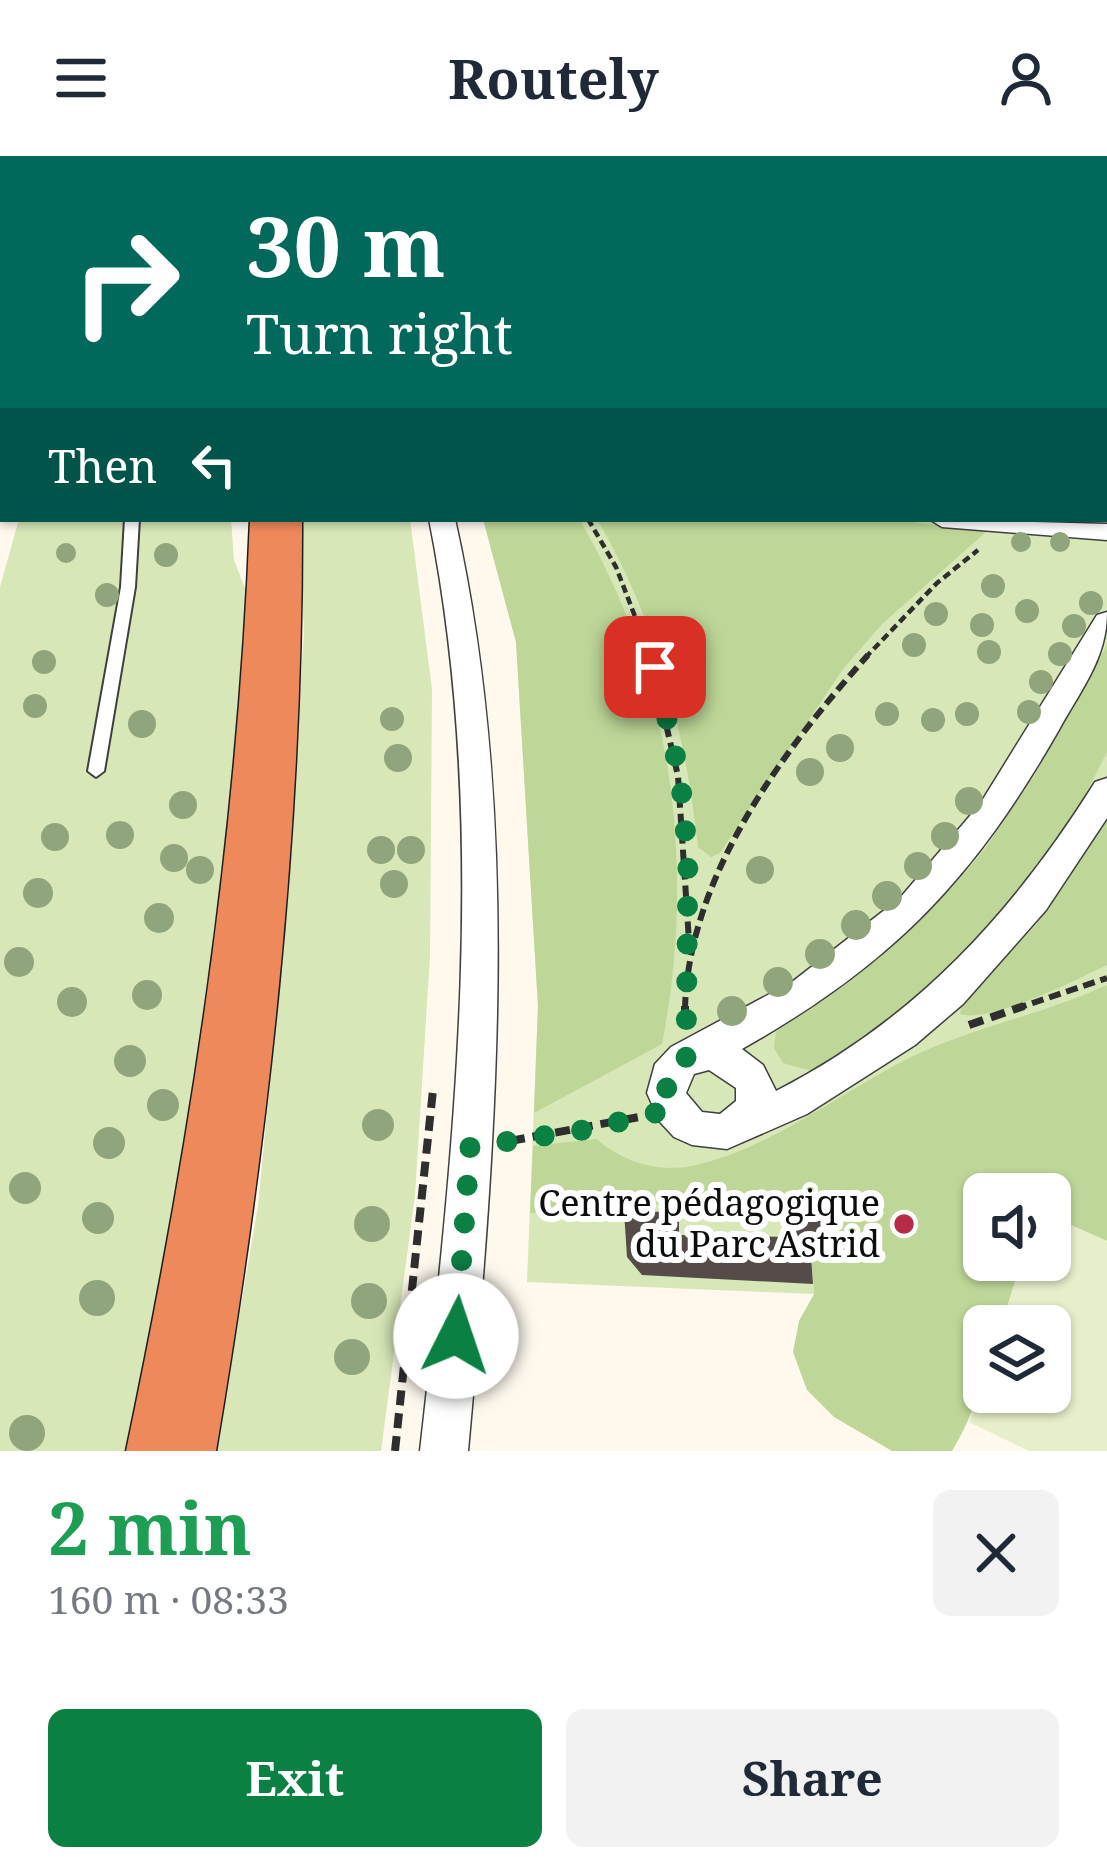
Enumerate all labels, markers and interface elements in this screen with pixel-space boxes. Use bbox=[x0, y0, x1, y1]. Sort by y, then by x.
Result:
text: Routely bbox=[448, 41, 659, 115]
icon: menu bbox=[48, 45, 114, 111]
icon: person bbox=[993, 45, 1059, 111]
text: 30 m bbox=[246, 187, 446, 302]
icon: right bbox=[48, 204, 204, 360]
text: Turn right bbox=[246, 296, 513, 370]
icon: left bbox=[181, 432, 247, 498]
text: Then bbox=[48, 435, 157, 496]
pin bbox=[604, 616, 706, 718]
icon: arrive bbox=[622, 634, 688, 700]
map controls bbox=[963, 1173, 1071, 1413]
button: sound bbox=[963, 1173, 1071, 1281]
place label: Centre pédagogique du Parc Astrid bbox=[538, 1178, 880, 1268]
marker: Centre pédagogique du Parc Astrid bbox=[891, 1211, 917, 1237]
position arrow bbox=[393, 1273, 519, 1399]
button: layers bbox=[963, 1305, 1071, 1413]
text: 2 min bbox=[48, 1478, 252, 1576]
button: close bbox=[933, 1490, 1059, 1616]
text: 160 m · 08:33 bbox=[48, 1572, 289, 1625]
button: Exit bbox=[48, 1709, 542, 1847]
button: Share bbox=[566, 1709, 1059, 1847]

